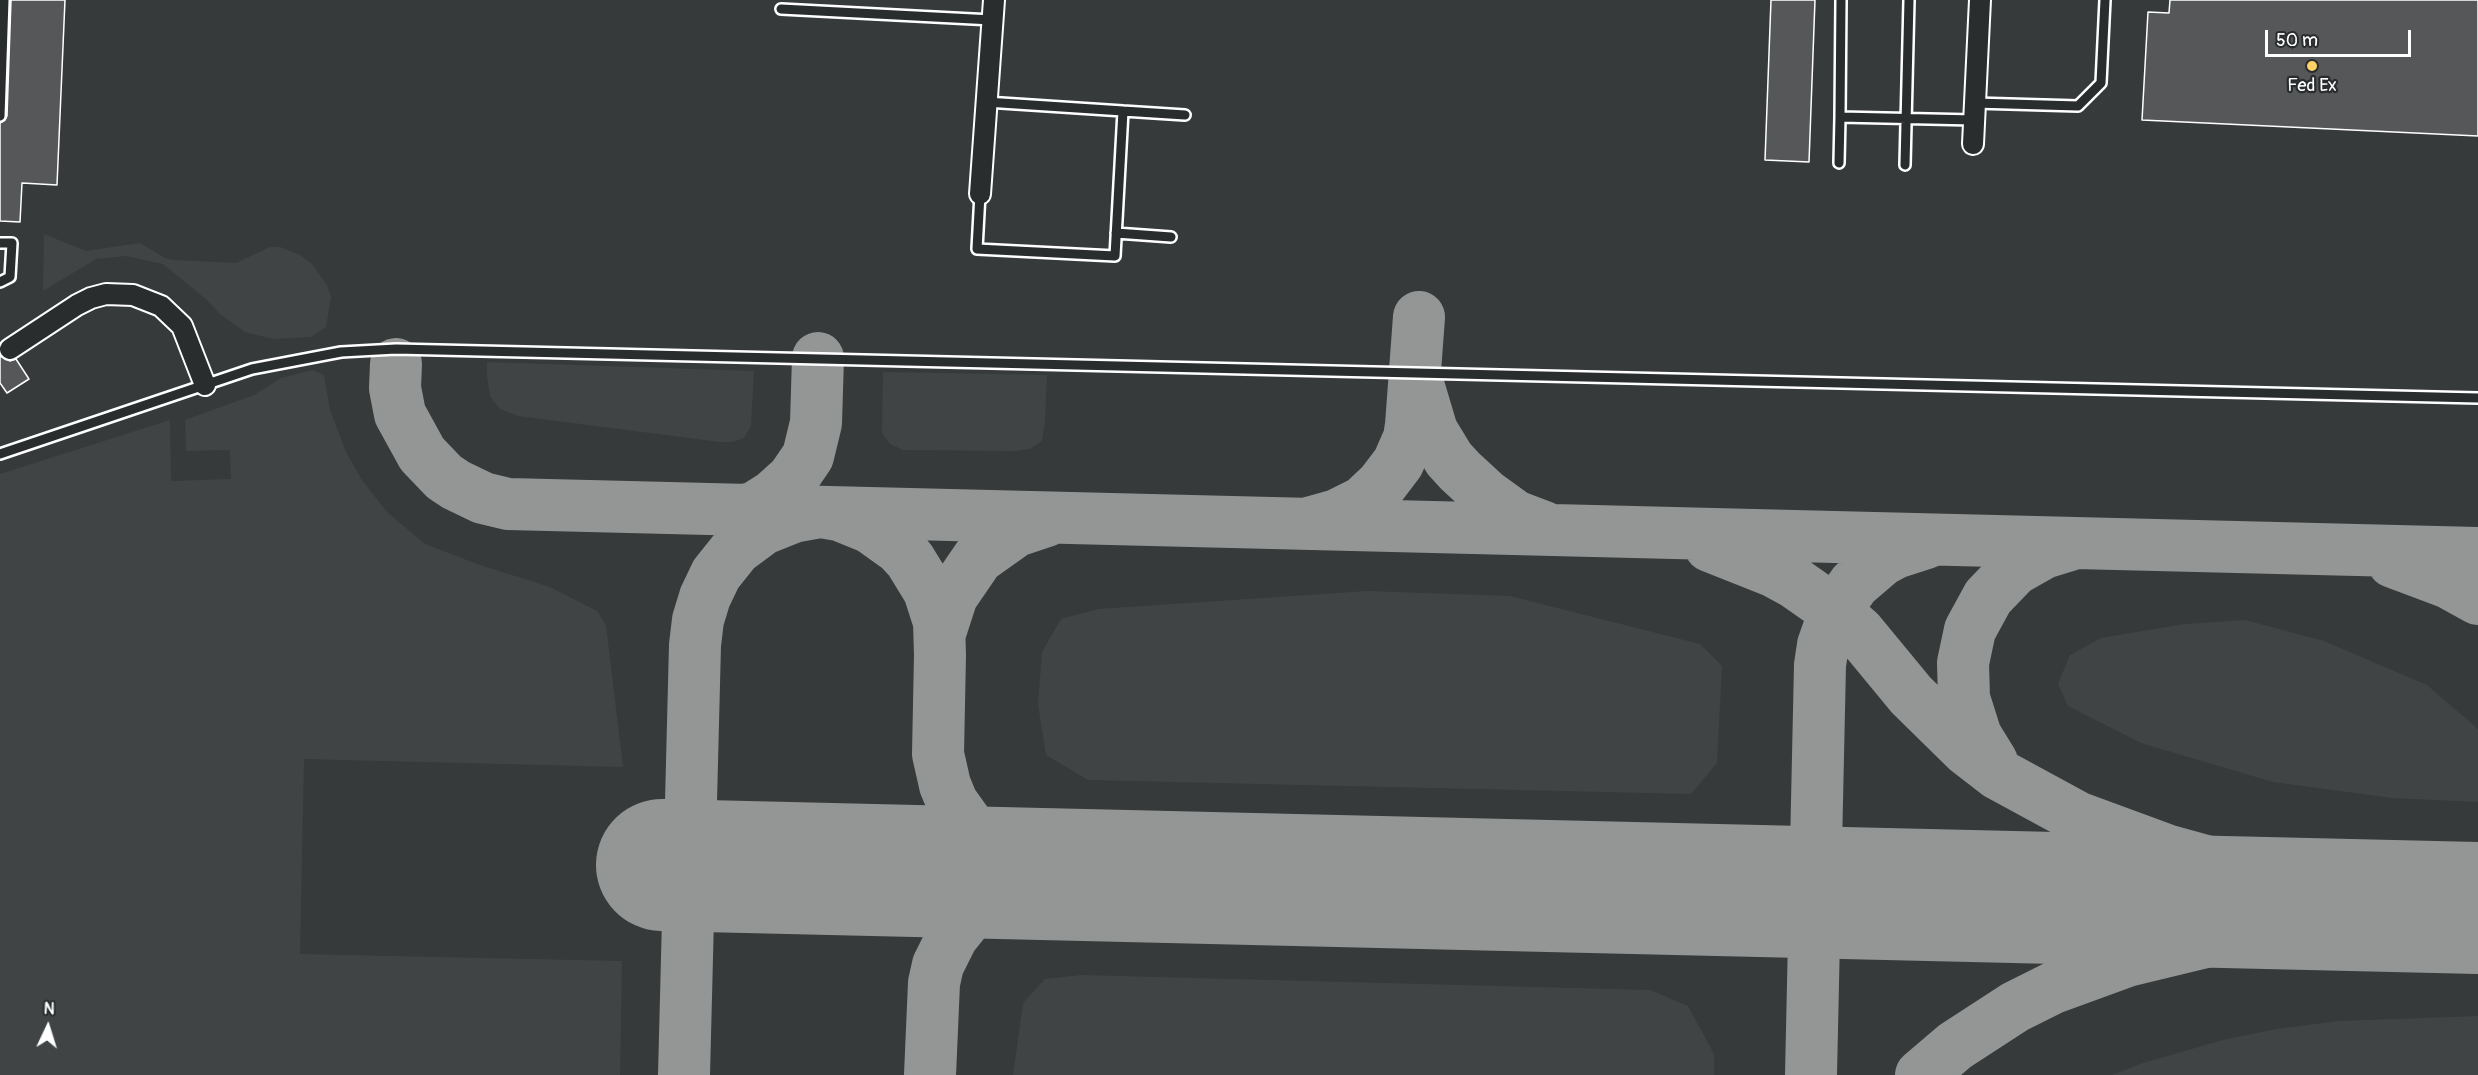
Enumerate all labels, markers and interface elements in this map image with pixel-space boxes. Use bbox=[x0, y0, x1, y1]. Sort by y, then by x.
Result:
scale bar bbox=[2268, 18, 2414, 56]
text: 50 m bbox=[2276, 29, 2318, 52]
marker: Fed Ex bbox=[2305, 59, 2319, 73]
place label: Fed Ex bbox=[2287, 75, 2337, 97]
north arrow bbox=[18, 997, 78, 1057]
text: N bbox=[43, 999, 55, 1019]

